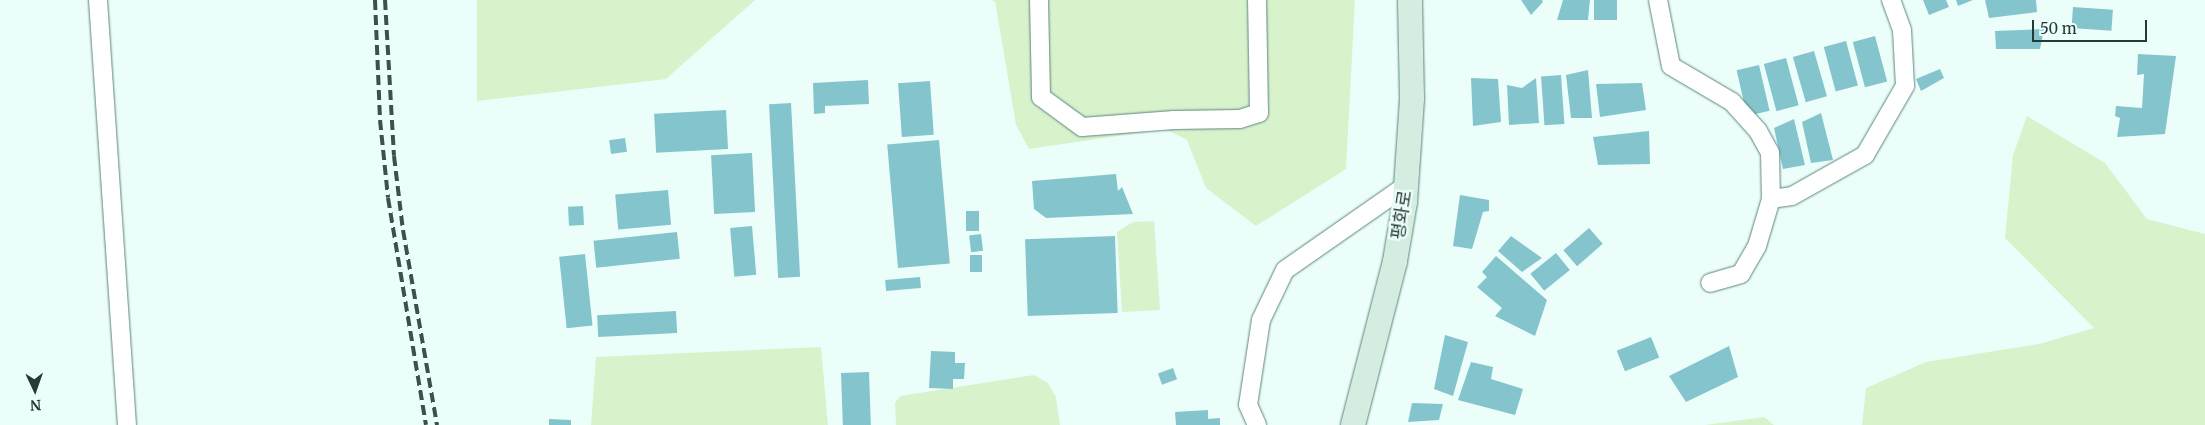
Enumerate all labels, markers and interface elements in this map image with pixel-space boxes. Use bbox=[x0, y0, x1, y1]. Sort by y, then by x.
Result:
scale bar bbox=[2035, 10, 2150, 42]
text: 50 m bbox=[2040, 19, 2077, 38]
street label: 평화로 bbox=[1387, 189, 1417, 241]
north arrow bbox=[10, 365, 60, 415]
text: N bbox=[30, 396, 42, 414]

